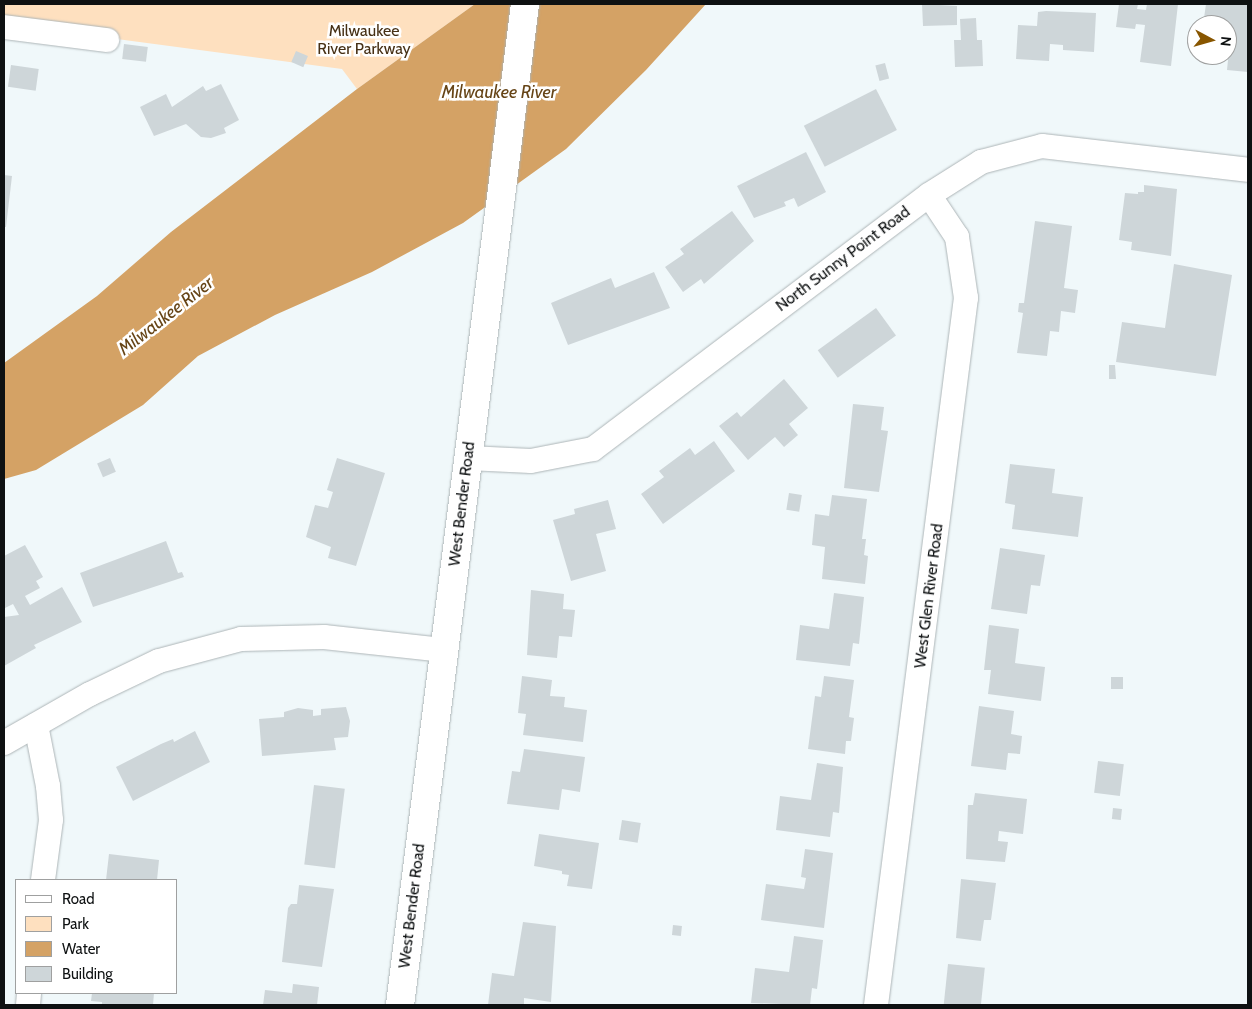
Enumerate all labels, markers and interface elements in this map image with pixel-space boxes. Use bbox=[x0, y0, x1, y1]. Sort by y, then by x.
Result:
north arrow bbox=[1187, 15, 1237, 65]
park label: Milwaukee River Parkway bbox=[317, 21, 411, 59]
text: N bbox=[1216, 36, 1235, 47]
water label: Milwaukee River bbox=[442, 81, 556, 103]
street label: North Sunny Point Road bbox=[772, 202, 914, 316]
water label: Milwaukee River bbox=[114, 272, 218, 360]
street label: West Bender Road bbox=[445, 441, 479, 567]
street label: West Glen River Road bbox=[911, 523, 947, 669]
street label: West Bender Road bbox=[395, 843, 429, 969]
legend bbox=[15, 879, 178, 994]
text: Road bbox=[62, 890, 95, 908]
text: Park bbox=[62, 915, 89, 933]
text: Water bbox=[62, 940, 100, 958]
text: Building bbox=[62, 965, 113, 983]

